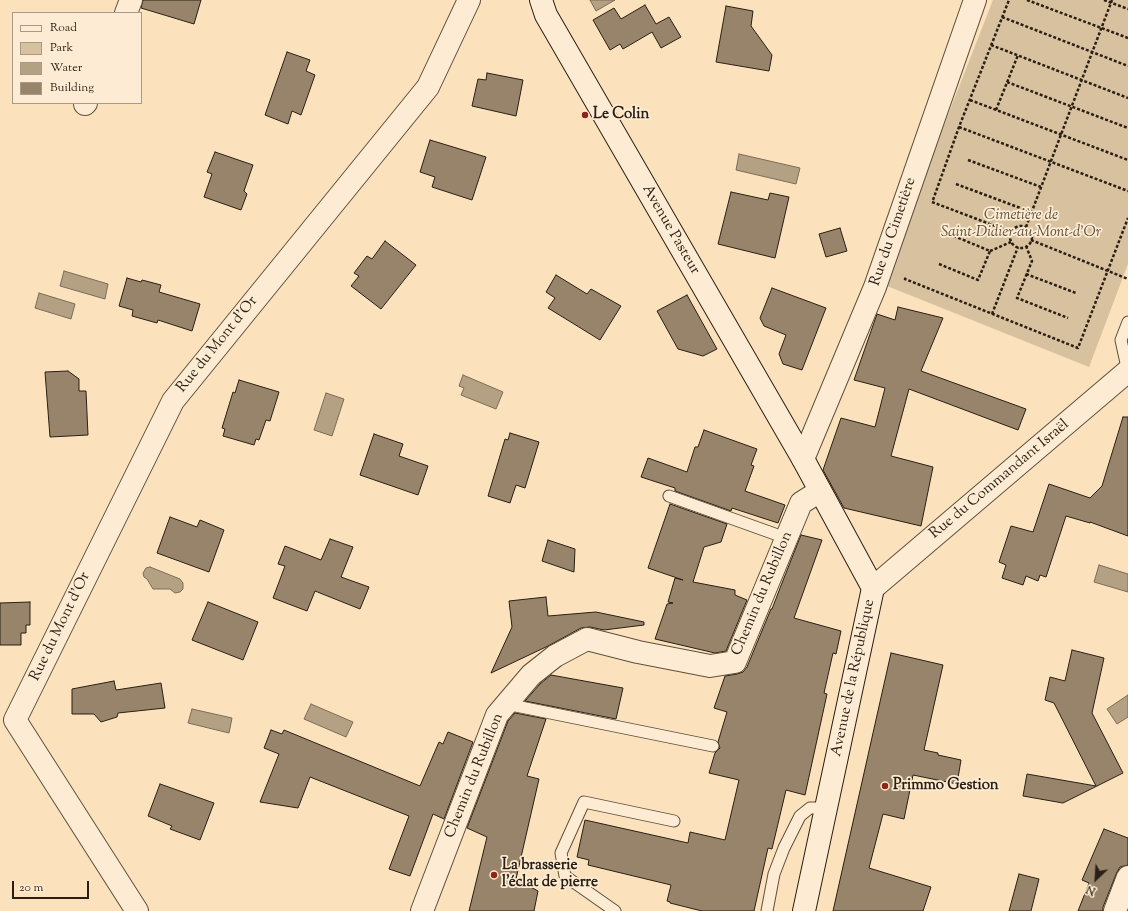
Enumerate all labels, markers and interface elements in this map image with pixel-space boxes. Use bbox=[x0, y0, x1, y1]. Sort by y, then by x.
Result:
legend bbox=[12, 12, 142, 104]
text: Road bbox=[50, 19, 77, 37]
text: Park bbox=[50, 39, 73, 57]
text: Water bbox=[50, 59, 82, 77]
text: Building bbox=[50, 79, 94, 97]
place label: Le Colin bbox=[593, 106, 649, 124]
marker: Le Colin bbox=[580, 110, 590, 120]
street label: Rue du Cimetière bbox=[867, 175, 921, 289]
street label: Avenue Pasteur bbox=[637, 182, 703, 278]
park label: Cimetière de Saint-Didier-au-Mont-d'Or bbox=[941, 207, 1101, 242]
street label: Rue du Mont d'Or bbox=[174, 293, 262, 397]
street label: Rue du Commandant Israël bbox=[927, 416, 1073, 544]
street label: Chemin du Rubillon bbox=[729, 529, 797, 659]
street label: Rue du Mont d'Or bbox=[27, 570, 95, 684]
street label: Avenue de la République bbox=[829, 598, 879, 758]
street label: Chemin du Rubillon bbox=[442, 711, 508, 841]
place label: Primmo Gestion bbox=[893, 777, 999, 795]
marker: Primmo Gestion bbox=[880, 781, 890, 791]
place label: La brasserie l'éclat de pierre bbox=[502, 857, 598, 892]
north arrow bbox=[1076, 859, 1116, 899]
marker: La brasserie l'éclat de pierre bbox=[489, 870, 499, 880]
scale bar bbox=[14, 873, 91, 899]
text: 20 m bbox=[19, 879, 43, 897]
text: N bbox=[1084, 881, 1098, 899]

